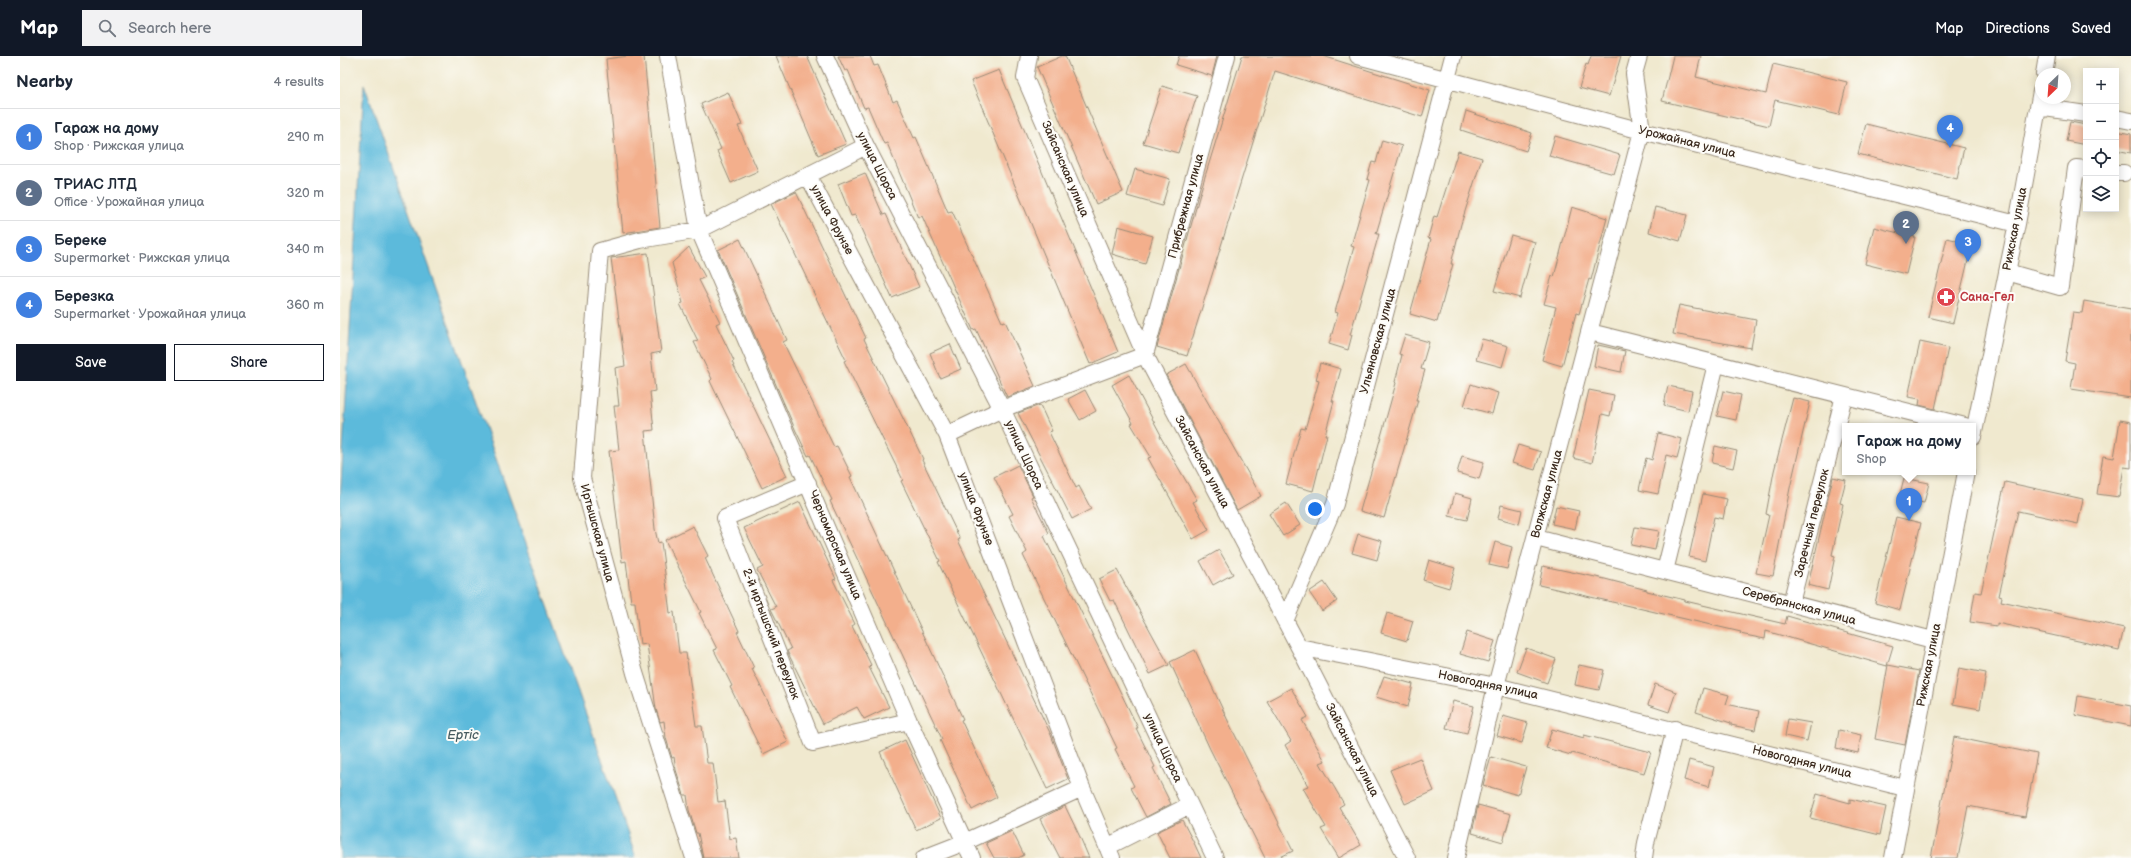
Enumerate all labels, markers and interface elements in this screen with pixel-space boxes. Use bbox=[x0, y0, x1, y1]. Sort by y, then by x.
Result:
search box bbox=[82, 10, 362, 46]
text: Map bbox=[20, 17, 58, 40]
icon: search bbox=[96, 17, 118, 39]
text: Search here bbox=[128, 19, 211, 38]
text: Map bbox=[1935, 20, 1963, 37]
text: Directions bbox=[1985, 20, 2050, 37]
text: Saved bbox=[2072, 20, 2111, 37]
north arrow bbox=[2035, 68, 2071, 104]
map controls bbox=[2083, 68, 2119, 212]
button: + bbox=[2083, 68, 2119, 104]
text: Nearby bbox=[16, 72, 73, 92]
text: 4 results bbox=[274, 74, 324, 90]
button: − bbox=[2083, 104, 2119, 140]
pin: 4 bbox=[1937, 115, 1963, 148]
text: Гараж на дому bbox=[54, 119, 159, 138]
street label: Зайсанская улица bbox=[1038, 119, 1092, 219]
street label: Урожайная улица bbox=[1637, 123, 1737, 161]
text: 1 bbox=[26, 129, 32, 145]
text: 290 m bbox=[287, 129, 324, 145]
street label: улица Щорса bbox=[853, 130, 901, 202]
text: Shop · Рижская улица bbox=[54, 138, 184, 154]
button: locate bbox=[2083, 140, 2119, 176]
street label: Прибрежная улица bbox=[1165, 152, 1207, 260]
text: ТРИАС ЛТД bbox=[54, 175, 137, 194]
button: layers bbox=[2083, 176, 2119, 212]
street label: улица Фрунзе bbox=[807, 182, 857, 258]
text: 2 bbox=[25, 185, 33, 201]
text: 320 m bbox=[286, 185, 324, 201]
street label: Рижская улица bbox=[2000, 186, 2030, 272]
text: Office · Урожайная улица bbox=[54, 194, 204, 210]
pin: 2 bbox=[1893, 211, 1919, 244]
pin: 3 bbox=[1955, 229, 1981, 262]
text: Береке bbox=[54, 231, 107, 250]
text: 3 bbox=[25, 241, 33, 257]
text: 340 m bbox=[286, 241, 324, 257]
text: Supermarket · Рижская улица bbox=[54, 250, 230, 266]
street label: Ульяновская улица bbox=[1357, 286, 1399, 396]
pharmacy icon: Сана-Гел bbox=[1935, 286, 1957, 308]
text: Березка bbox=[54, 287, 114, 306]
place label: Сана-Гел bbox=[1960, 290, 2015, 305]
text: 4 bbox=[25, 297, 33, 313]
text: 360 m bbox=[286, 297, 324, 313]
text: Supermarket · Урожайная улица bbox=[54, 306, 246, 322]
button: Save bbox=[16, 344, 166, 381]
button: Share bbox=[174, 344, 324, 381]
street label: Зайсанская улица bbox=[1171, 413, 1233, 511]
street label: улица Щорса bbox=[1002, 418, 1046, 492]
popup bbox=[1842, 423, 1976, 475]
text: Гараж на дому bbox=[1857, 432, 1961, 451]
street label: Волжская улица bbox=[1528, 448, 1566, 540]
text: Shop bbox=[1857, 451, 1887, 467]
street label: Заречный переулок bbox=[1791, 467, 1833, 579]
street label: улица Фрунзе bbox=[955, 470, 997, 548]
street label: Иртышская улица bbox=[577, 482, 617, 584]
street label: Черноморская улица bbox=[805, 488, 865, 602]
pin: 1 bbox=[1896, 488, 1922, 521]
your location bbox=[1305, 499, 1325, 519]
street label: 2-й иртышский переулок bbox=[739, 566, 803, 702]
street label: Серебрянская улица bbox=[1740, 584, 1858, 628]
street label: Рижская улица bbox=[1914, 622, 1944, 708]
street label: Новогодняя улица bbox=[1437, 667, 1539, 703]
street label: Зайсанская улица bbox=[1322, 701, 1382, 799]
street label: улица Щорса bbox=[1141, 711, 1185, 785]
water label: Ертіс bbox=[447, 727, 479, 743]
street label: Новогодняя улица bbox=[1751, 742, 1853, 782]

